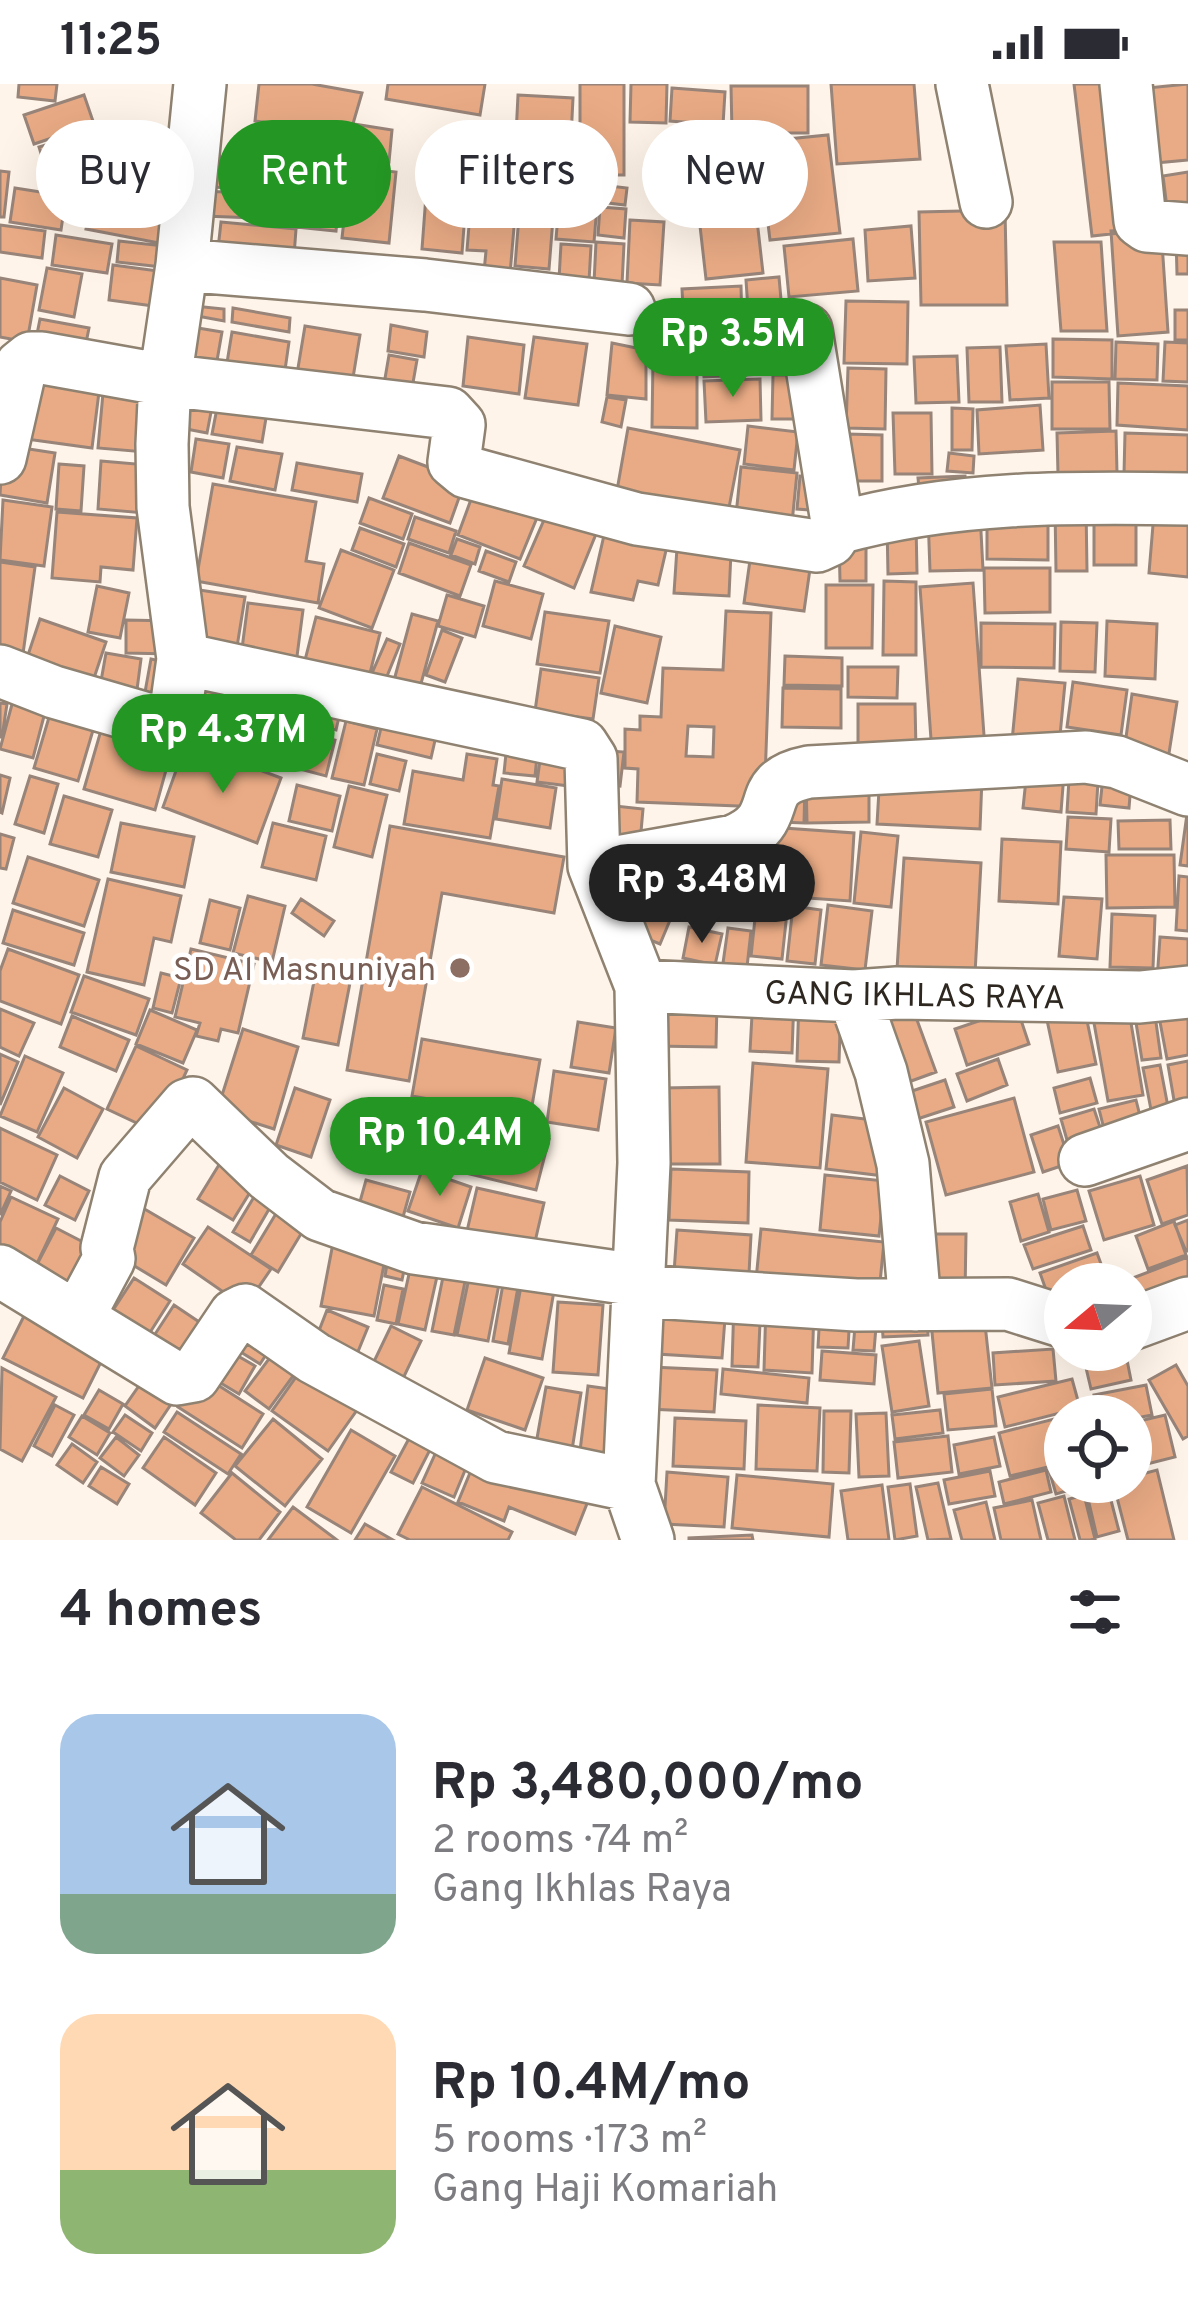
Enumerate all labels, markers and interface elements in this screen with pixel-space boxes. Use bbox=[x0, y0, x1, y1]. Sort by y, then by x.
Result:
text: 11:25 bbox=[60, 14, 162, 71]
chip: Buy bbox=[36, 120, 194, 228]
chip: Rent bbox=[218, 120, 391, 228]
chip: Filters bbox=[415, 120, 618, 228]
chip: New bbox=[642, 120, 808, 228]
pin: Rp 3.5M bbox=[622, 298, 844, 400]
text: Rp 3.5M bbox=[660, 312, 806, 361]
pin: Rp 4.37M bbox=[99, 694, 347, 796]
text: Rp 4.37M bbox=[139, 708, 307, 757]
pin: Rp 3.48M bbox=[578, 844, 826, 946]
text: Rp 3.48M bbox=[616, 858, 788, 907]
place label: SD Al Masnuniyah bbox=[173, 951, 436, 993]
marker: SD Al Masnuniyah bbox=[447, 955, 473, 981]
street label: GANG IKHLAS RAYA bbox=[764, 974, 1066, 1022]
pin: Rp 10.4M bbox=[316, 1097, 564, 1199]
text: Rp 10.4M bbox=[357, 1111, 523, 1160]
north arrow bbox=[1044, 1263, 1152, 1371]
map controls bbox=[1044, 1263, 1152, 1503]
button: locate bbox=[1044, 1395, 1152, 1503]
icon: filters bbox=[1062, 1579, 1128, 1645]
text: 4 homes bbox=[60, 1580, 262, 1645]
text: Rp 3,480,000/mo bbox=[432, 1753, 863, 1818]
icon: home bbox=[156, 1762, 300, 1906]
text: 2 rooms · 74 m² bbox=[432, 1818, 688, 1867]
text: Gang Ikhlas Raya bbox=[432, 1867, 732, 1916]
text: Rp 10.4M/mo bbox=[432, 2053, 750, 2118]
icon: home bbox=[156, 2062, 300, 2206]
text: 5 rooms · 173 m² bbox=[432, 2118, 707, 2167]
text: Gang Haji Komariah bbox=[432, 2167, 778, 2216]

